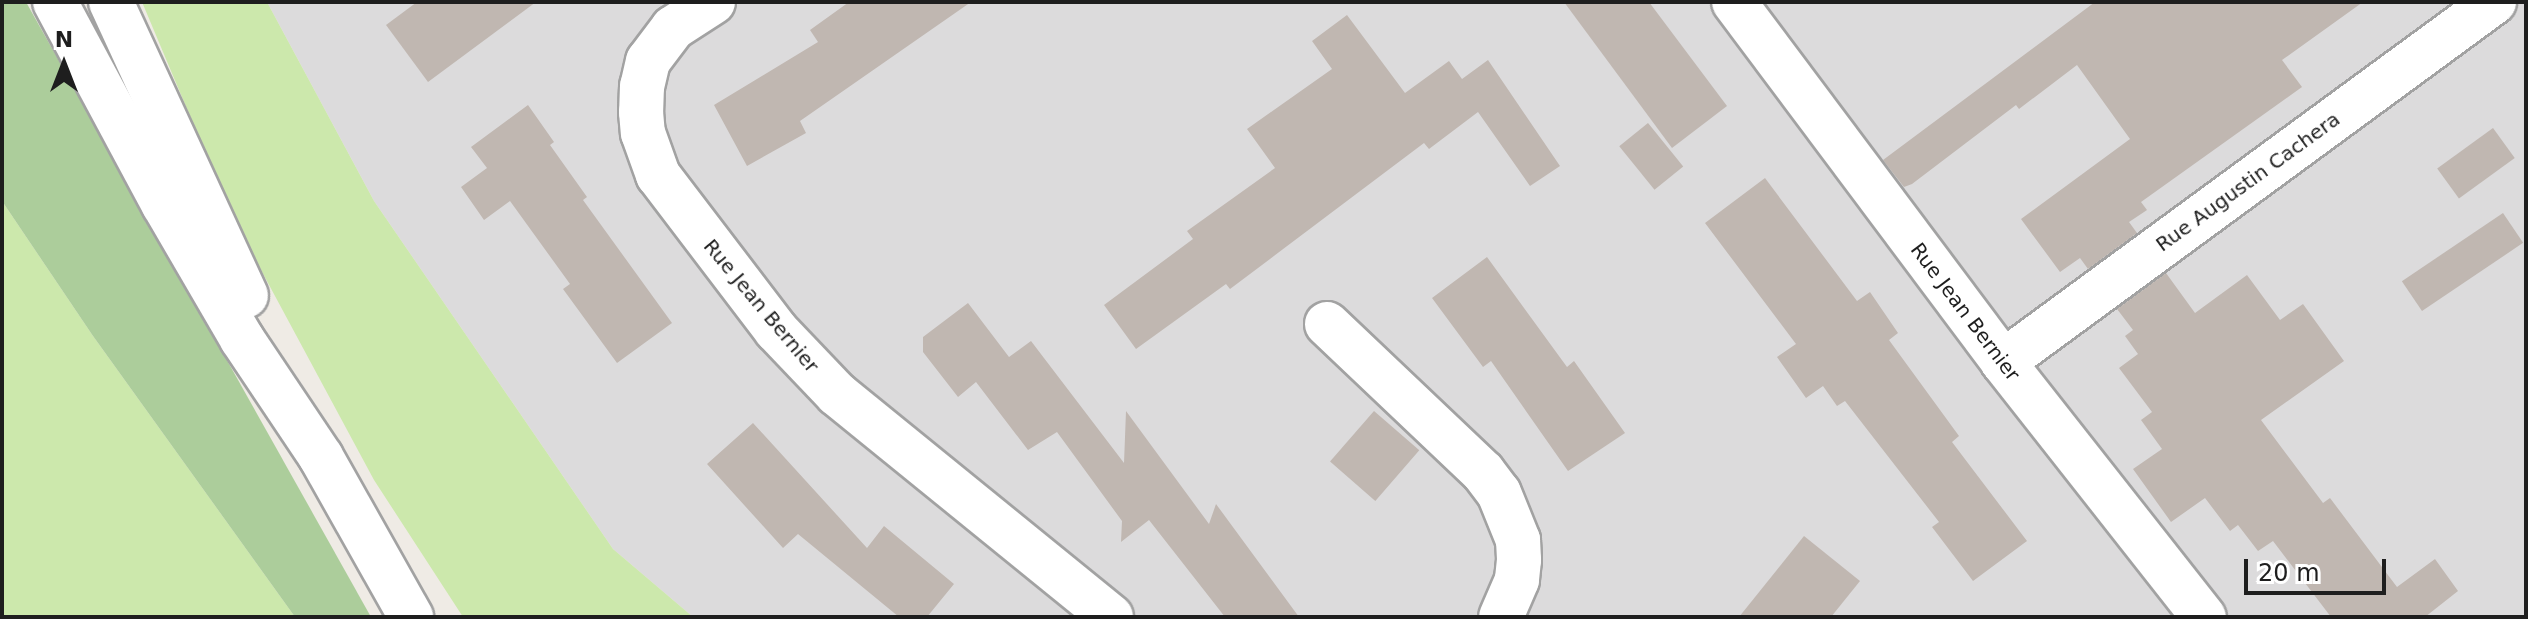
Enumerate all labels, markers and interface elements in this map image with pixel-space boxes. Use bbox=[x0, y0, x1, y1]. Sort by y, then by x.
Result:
north arrow bbox=[24, 24, 104, 104]
text: N bbox=[55, 27, 73, 52]
street label: Rue Augustin Cachera bbox=[2151, 107, 2345, 257]
street label: Rue Jean Bernier bbox=[698, 235, 824, 377]
street label: Rue Jean Bernier bbox=[1905, 238, 2025, 386]
scale bar bbox=[2248, 543, 2390, 593]
text: 20 m bbox=[2258, 559, 2320, 587]

